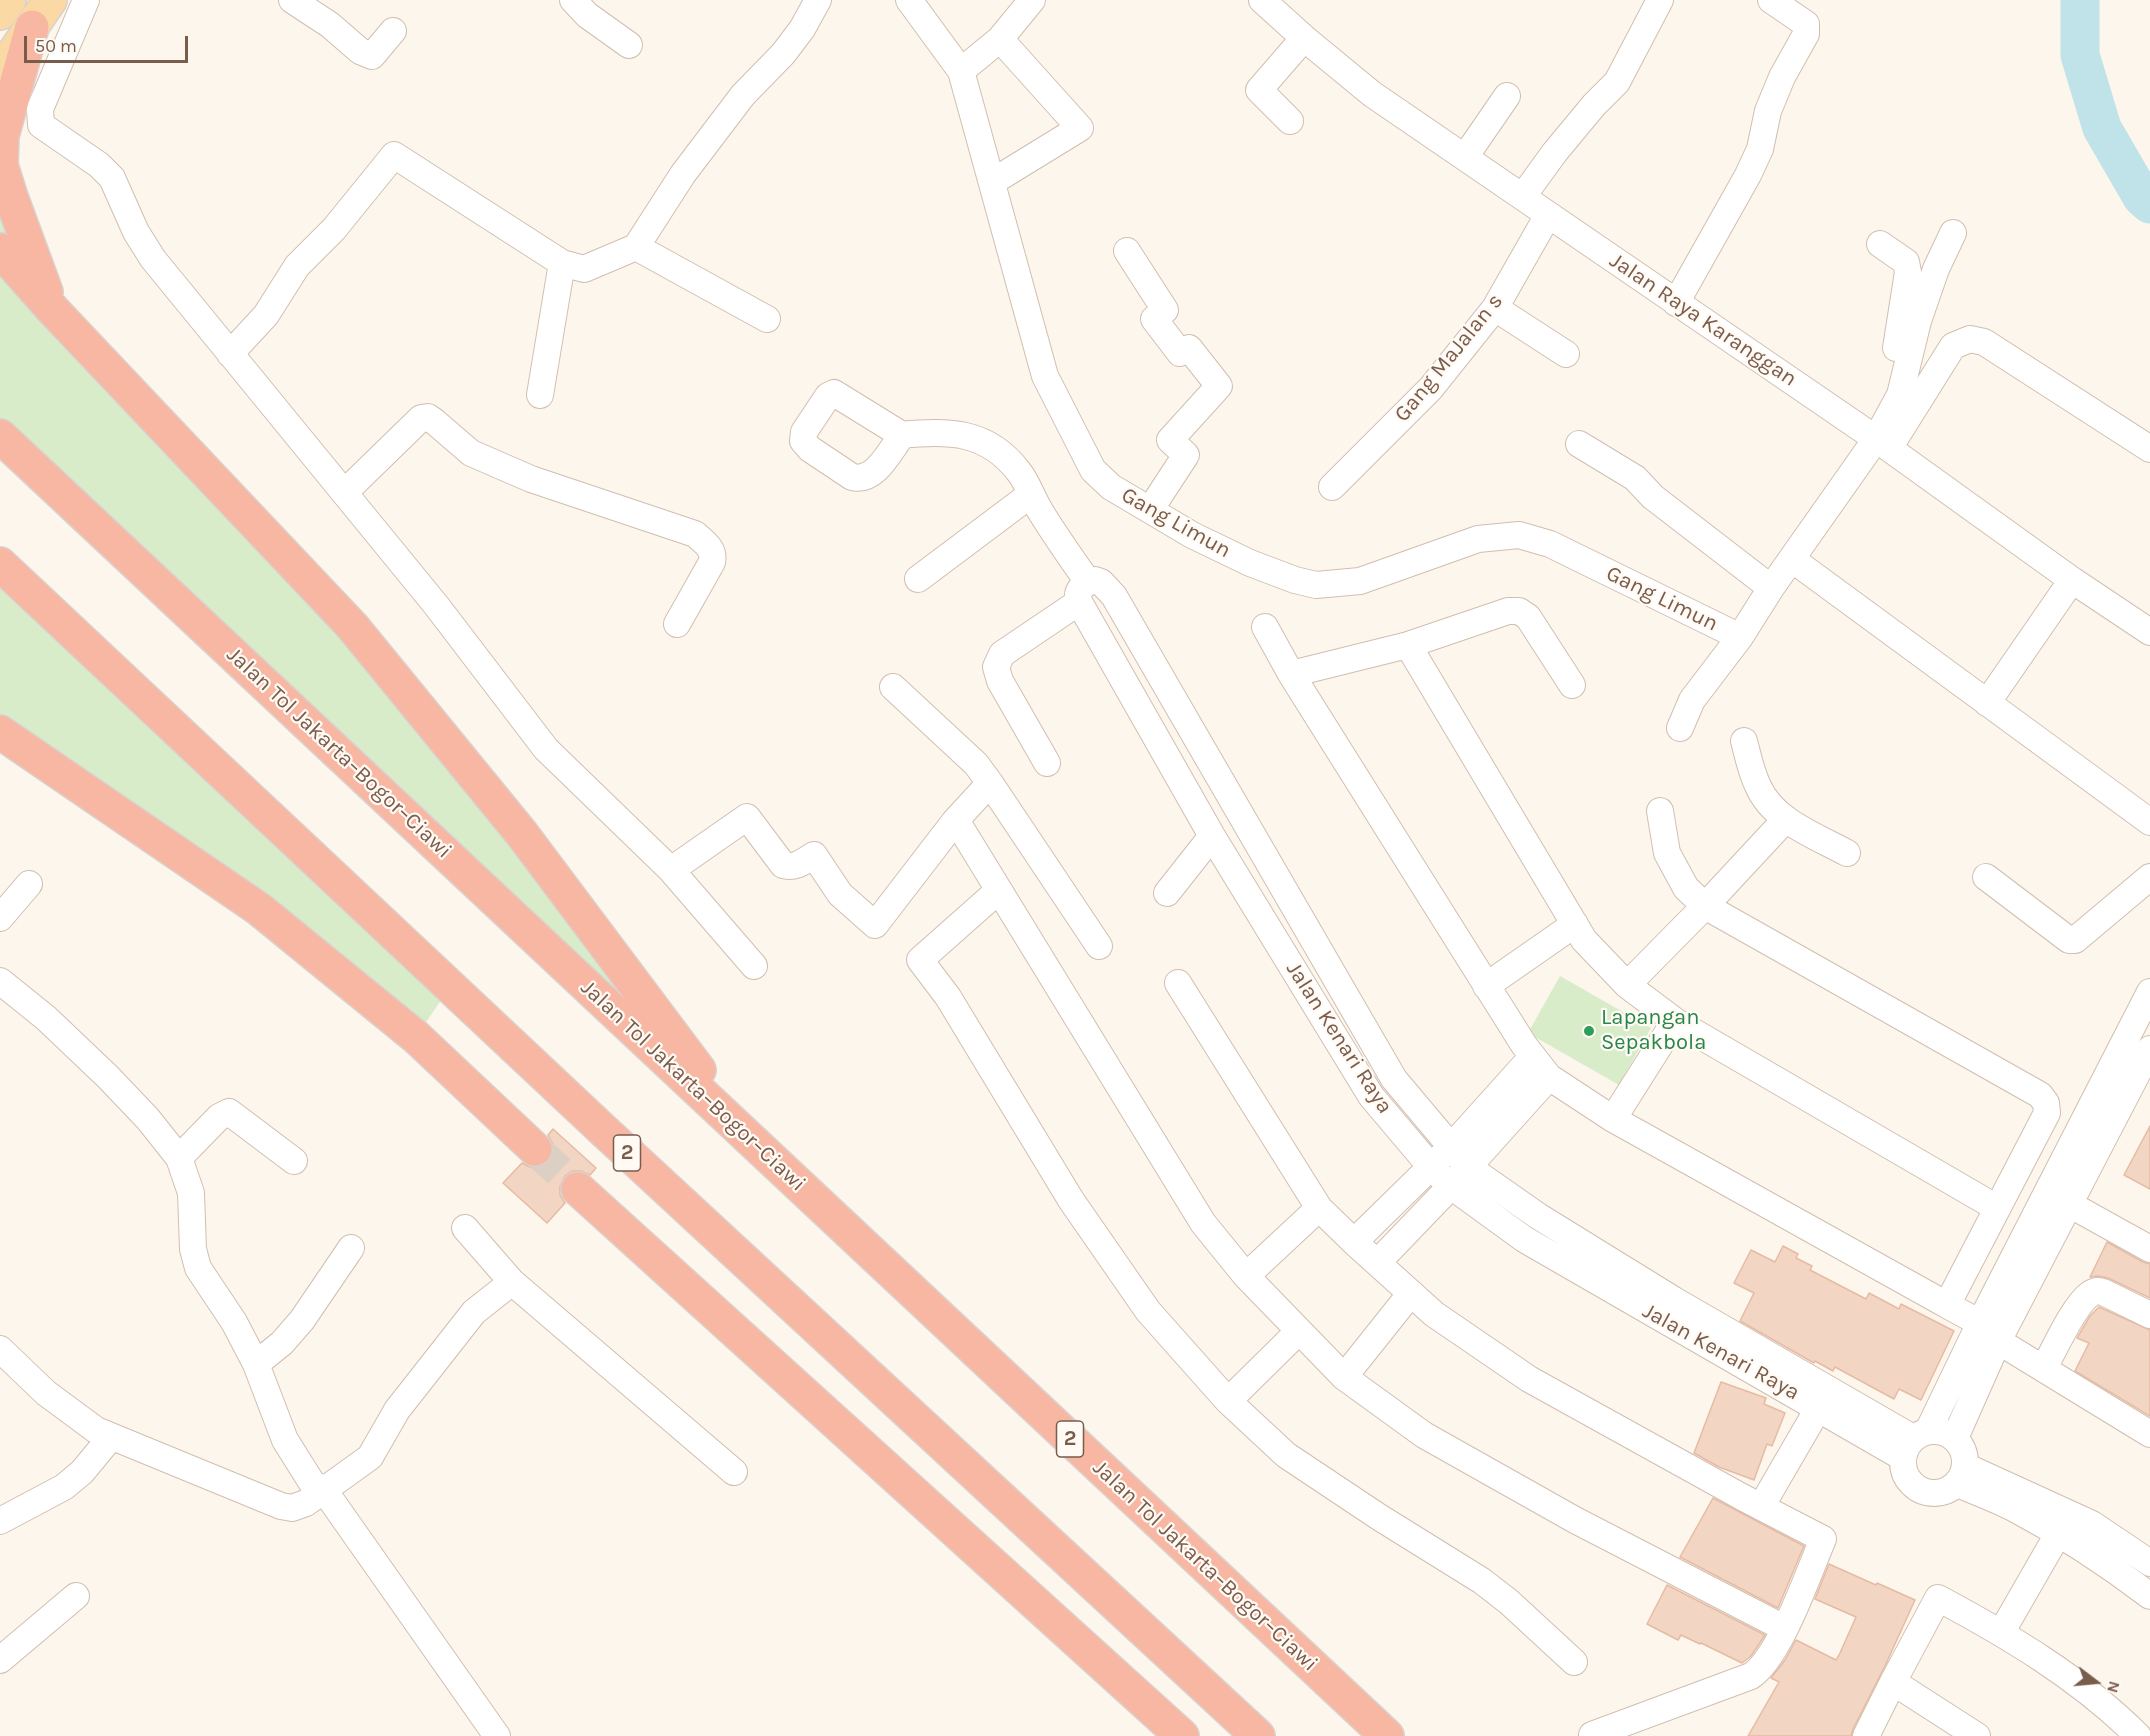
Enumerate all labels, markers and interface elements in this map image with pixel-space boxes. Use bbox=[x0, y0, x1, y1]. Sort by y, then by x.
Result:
scale bar bbox=[27, 24, 190, 62]
text: 50 m bbox=[35, 35, 77, 57]
street label: Jalan Raya Karanggan bbox=[1604, 248, 1802, 392]
street label: Gang MaJalan s bbox=[1389, 289, 1509, 427]
street label: Gang Limun bbox=[1117, 482, 1235, 564]
street label: Gang Limun bbox=[1602, 561, 1722, 637]
street label: Jalan Tol Jakarta–Bogor–Ciawi bbox=[221, 642, 457, 864]
street label: Jalan Kenari Raya bbox=[1280, 957, 1398, 1119]
street label: Jalan Tol Jakarta–Bogor–Ciawi bbox=[575, 975, 811, 1197]
place label: Lapangan Sepakbola bbox=[1601, 1005, 1706, 1056]
marker: Lapangan Sepakbola bbox=[1582, 1024, 1596, 1038]
road number: 2 bbox=[614, 1135, 640, 1171]
street label: Jalan Kenari Raya bbox=[1638, 1298, 1804, 1406]
road number: 2 bbox=[1056, 1421, 1084, 1457]
street label: Jalan Tol Jakarta–Bogor–Ciawi bbox=[1087, 1455, 1323, 1677]
north arrow bbox=[2066, 1652, 2126, 1712]
text: N bbox=[2103, 1679, 2125, 1695]

